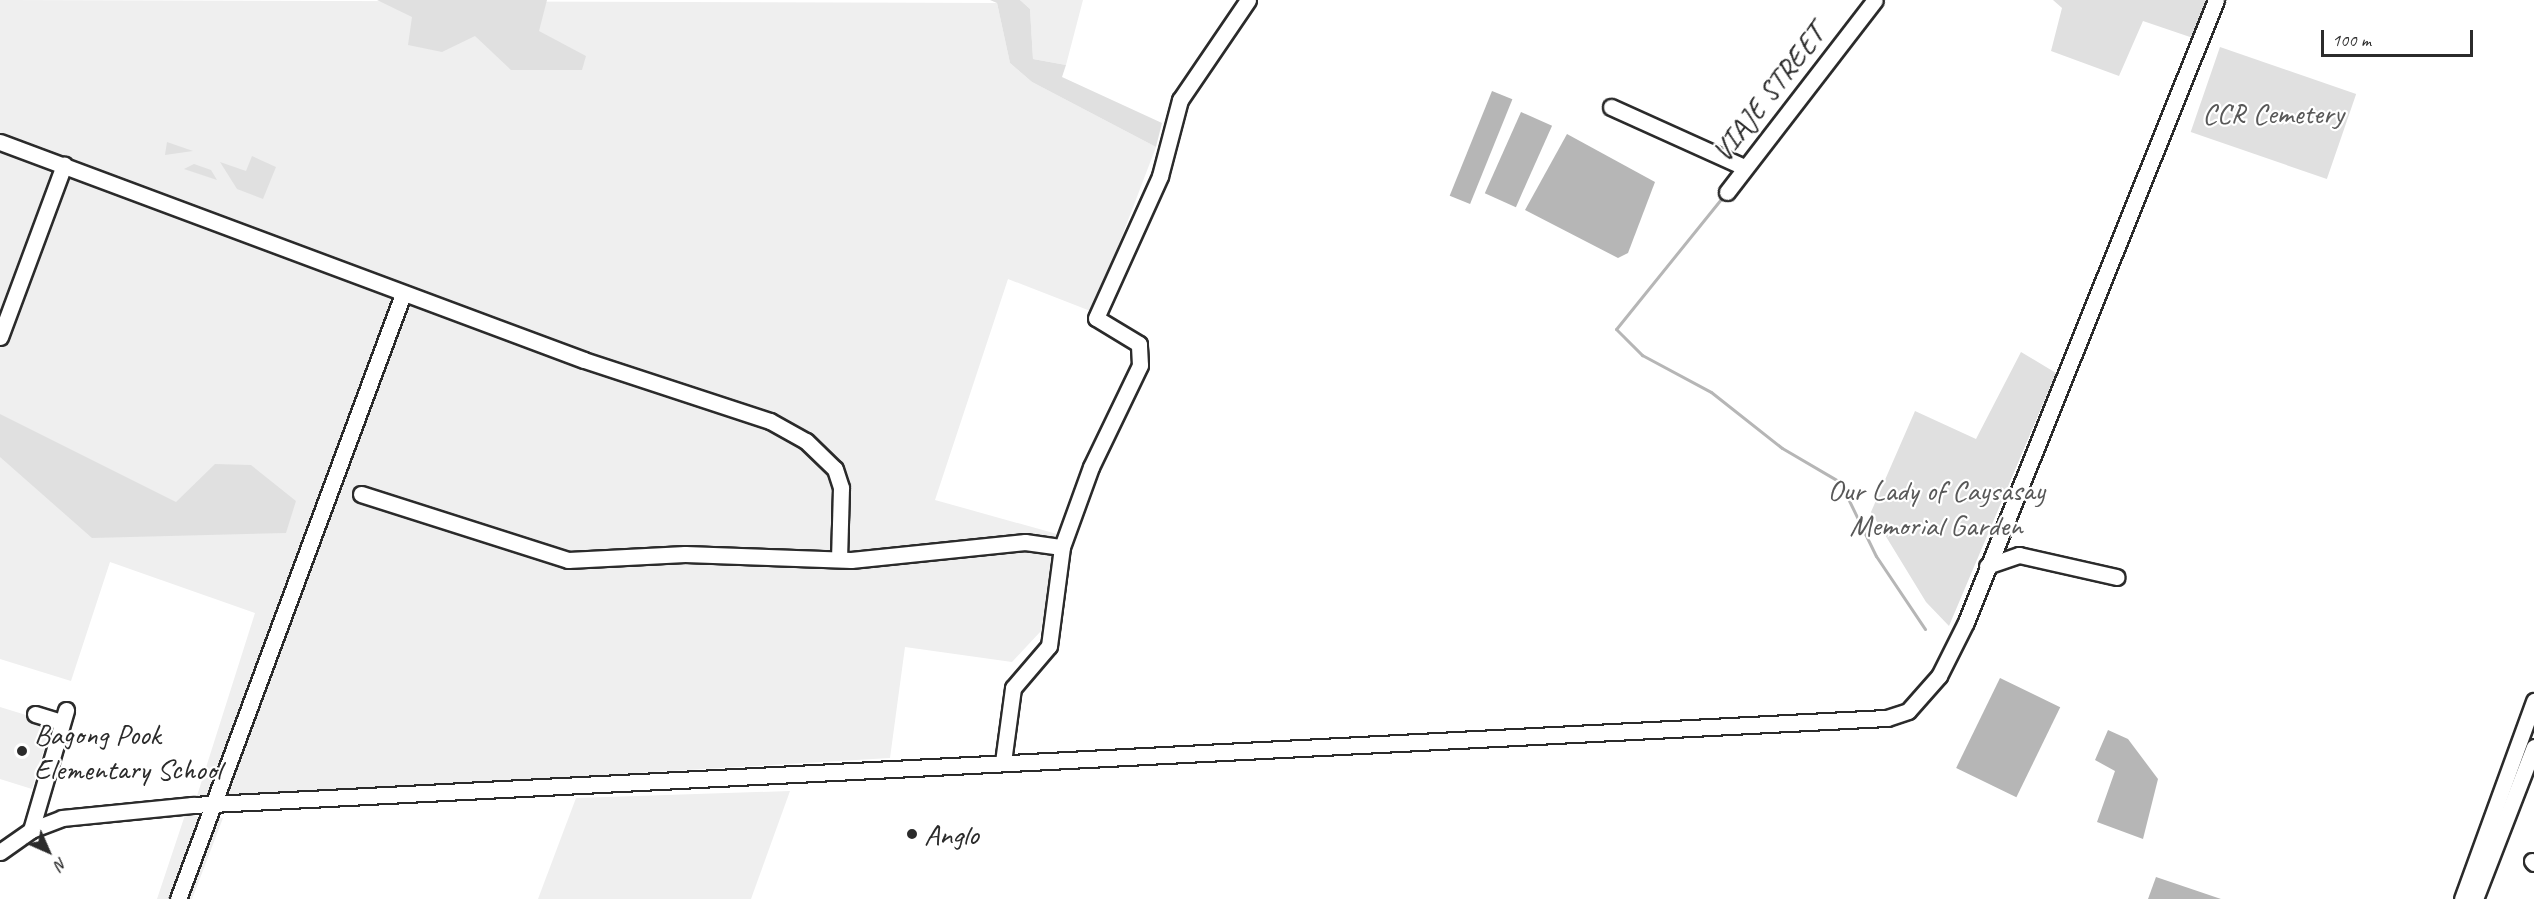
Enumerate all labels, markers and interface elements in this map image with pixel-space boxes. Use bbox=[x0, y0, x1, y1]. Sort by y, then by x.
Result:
street label: VIAJE STREET bbox=[1704, 18, 1832, 168]
scale bar bbox=[2324, 18, 2476, 56]
text: 100 m bbox=[2332, 29, 2371, 51]
park label: CCR Cemetery bbox=[2202, 95, 2344, 131]
park label: Our Lady of Caysasay Memorial Garden bbox=[1827, 472, 2045, 542]
place label: Bagong Pook Elementary School bbox=[34, 716, 221, 786]
marker: Bagong Pook Elementary School bbox=[15, 744, 29, 758]
place label: Anglo bbox=[924, 816, 979, 852]
north arrow bbox=[18, 821, 78, 881]
marker: Anglo bbox=[905, 827, 919, 841]
text: N bbox=[50, 853, 71, 874]

